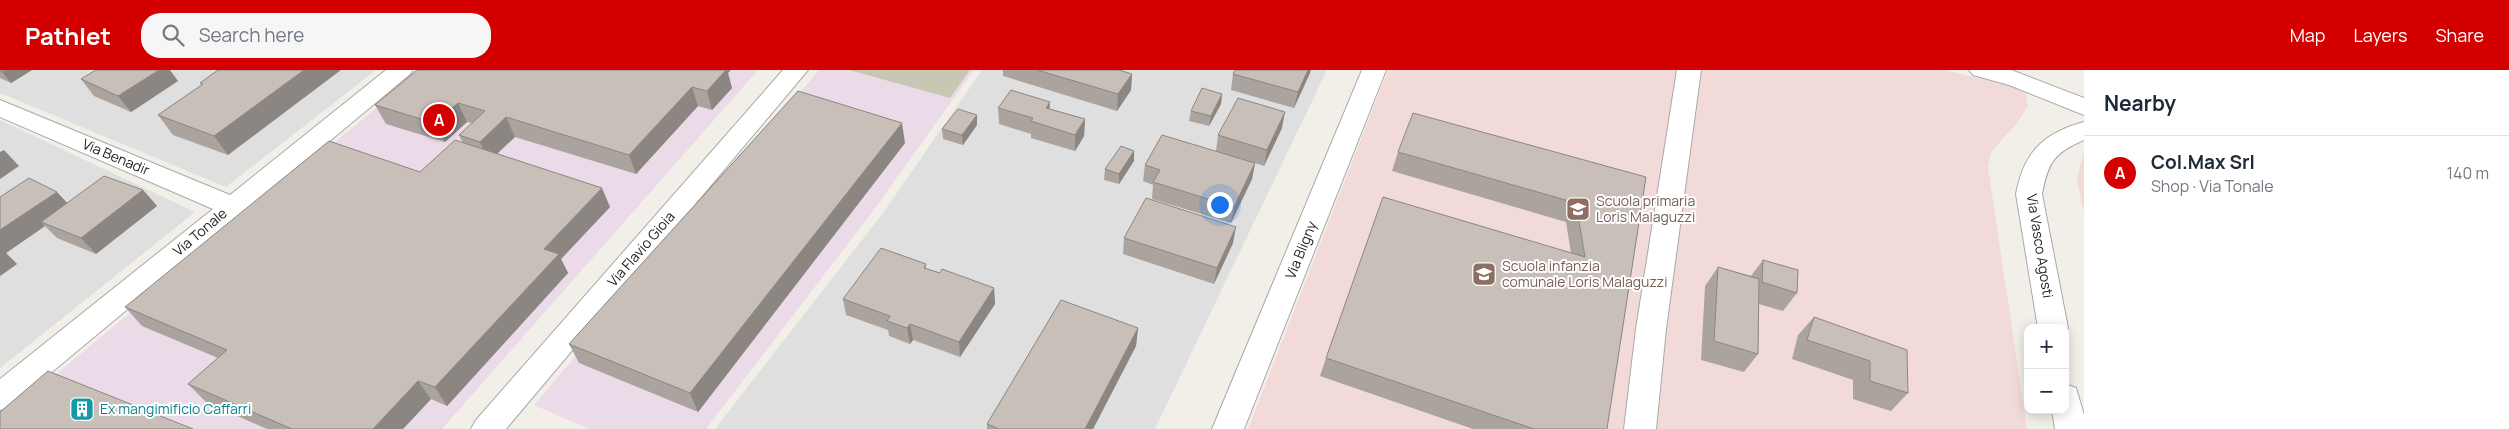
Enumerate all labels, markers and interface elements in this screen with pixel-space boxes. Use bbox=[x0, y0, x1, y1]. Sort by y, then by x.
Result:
search box bbox=[141, 13, 491, 58]
text: Pathlet bbox=[25, 19, 111, 52]
icon: search bbox=[159, 21, 187, 49]
text: Search here bbox=[199, 22, 304, 48]
text: Map bbox=[2290, 23, 2325, 47]
text: Layers bbox=[2353, 23, 2407, 47]
text: Share bbox=[2435, 23, 2484, 47]
text: Nearby bbox=[2104, 89, 2176, 117]
pin: A bbox=[423, 101, 455, 139]
street label: Via Benadir bbox=[80, 134, 153, 179]
text: Col.Max Srl bbox=[2151, 149, 2255, 175]
text: A bbox=[2115, 162, 2125, 184]
text: 140 m bbox=[2447, 162, 2489, 184]
text: Shop · Via Tonale bbox=[2151, 175, 2274, 197]
place label: Scuola primaria Loris Malaguzzi bbox=[1596, 191, 1695, 226]
your location bbox=[1207, 192, 1233, 218]
street label: Via Vasco Agosti bbox=[2023, 192, 2058, 299]
school or university icon: Scuola primaria Loris Malaguzzi bbox=[1565, 196, 1591, 222]
street label: Via Tonale bbox=[169, 203, 231, 260]
street label: Via Flavio Gioia bbox=[603, 207, 679, 290]
street label: Via Bligny bbox=[1280, 217, 1321, 282]
place label: Scuola infanzia comunale Loris Malaguzzi bbox=[1502, 256, 1668, 291]
school or university icon: Scuola infanzia comunale Loris Malaguzzi bbox=[1471, 261, 1497, 287]
map controls bbox=[2024, 324, 2069, 414]
button: + bbox=[2024, 324, 2069, 369]
button: − bbox=[2024, 369, 2069, 414]
building icon: Ex mangimificio Caffarri bbox=[69, 396, 95, 422]
place label: Ex mangimificio Caffarri bbox=[100, 399, 251, 418]

